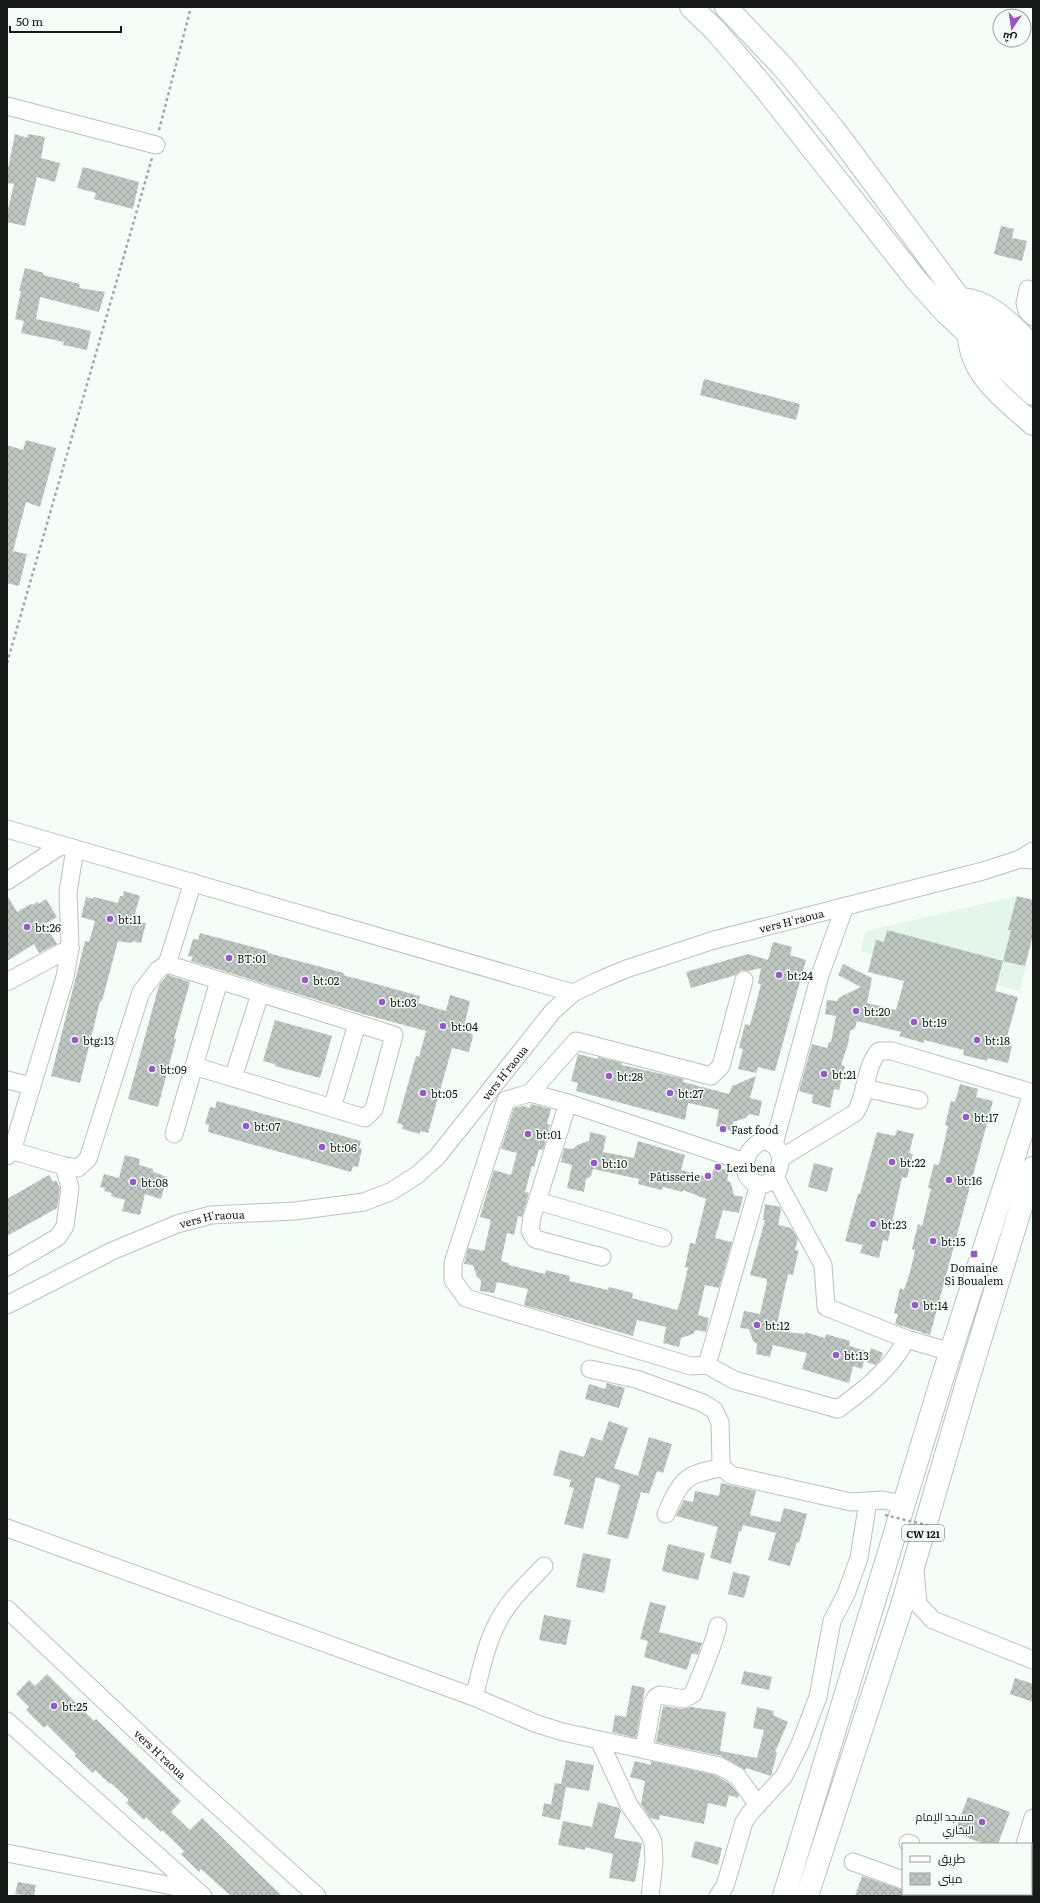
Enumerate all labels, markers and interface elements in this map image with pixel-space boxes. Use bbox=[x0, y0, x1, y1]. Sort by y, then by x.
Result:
scale bar bbox=[10, 8, 121, 34]
north arrow bbox=[992, 8, 1032, 48]
text: 50 m bbox=[16, 12, 43, 30]
text: ش bbox=[1001, 29, 1018, 48]
street label: vers H'raoua bbox=[757, 904, 826, 936]
place label: bt:11 bbox=[118, 911, 142, 927]
marker: bt:11 bbox=[105, 914, 115, 924]
place label: bt:26 bbox=[35, 919, 61, 935]
marker: bt:26 bbox=[22, 922, 32, 932]
place label: BT:01 bbox=[237, 950, 267, 966]
marker: BT:01 bbox=[224, 953, 234, 963]
place label: bt:24 bbox=[787, 967, 813, 983]
marker: bt:24 bbox=[774, 970, 784, 980]
place label: bt:02 bbox=[313, 972, 340, 988]
marker: bt:02 bbox=[300, 975, 310, 985]
place label: bt:03 bbox=[390, 994, 417, 1010]
marker: bt:03 bbox=[377, 997, 387, 1007]
place label: bt:20 bbox=[864, 1003, 890, 1019]
marker: bt:20 bbox=[851, 1006, 861, 1016]
place label: bt:19 bbox=[922, 1014, 947, 1030]
marker: bt:19 bbox=[909, 1017, 919, 1027]
place label: bt:04 bbox=[451, 1018, 478, 1034]
marker: bt:04 bbox=[438, 1021, 448, 1031]
place label: btg:13 bbox=[83, 1032, 114, 1048]
place label: bt:18 bbox=[985, 1032, 1010, 1048]
marker: btg:13 bbox=[70, 1035, 80, 1045]
marker: bt:18 bbox=[972, 1035, 982, 1045]
street label: vers H'raoua bbox=[477, 1041, 531, 1103]
place label: bt:09 bbox=[160, 1061, 187, 1077]
marker: bt:09 bbox=[147, 1064, 157, 1074]
place label: bt:21 bbox=[832, 1066, 857, 1082]
place label: bt:28 bbox=[617, 1068, 643, 1084]
marker: bt:21 bbox=[819, 1069, 829, 1079]
marker: bt:28 bbox=[604, 1071, 614, 1081]
place label: bt:05 bbox=[431, 1085, 458, 1101]
place label: bt:27 bbox=[678, 1085, 704, 1101]
marker: bt:05 bbox=[418, 1088, 428, 1098]
marker: bt:27 bbox=[665, 1088, 675, 1098]
place label: bt:17 bbox=[974, 1109, 999, 1125]
marker: bt:17 bbox=[961, 1112, 971, 1122]
place label: bt:07 bbox=[254, 1118, 281, 1134]
marker: bt:07 bbox=[241, 1121, 251, 1131]
place label: Fast food bbox=[731, 1121, 779, 1137]
marker: Fast food bbox=[718, 1124, 728, 1134]
place label: bt:01 bbox=[536, 1126, 562, 1142]
marker: bt:01 bbox=[523, 1129, 533, 1139]
place label: bt:06 bbox=[330, 1139, 357, 1155]
marker: bt:06 bbox=[317, 1142, 327, 1152]
place label: bt:22 bbox=[900, 1154, 926, 1170]
place label: bt:10 bbox=[602, 1155, 627, 1171]
marker: bt:22 bbox=[887, 1157, 897, 1167]
marker: bt:10 bbox=[589, 1158, 599, 1168]
place label: Lezi bena bbox=[726, 1159, 775, 1175]
marker: Lezi bena bbox=[713, 1162, 723, 1172]
place label: Pâtisserie bbox=[650, 1168, 700, 1184]
marker: Pâtisserie bbox=[703, 1171, 713, 1181]
place label: bt:16 bbox=[957, 1172, 982, 1188]
place label: bt:08 bbox=[141, 1174, 168, 1190]
marker: bt:16 bbox=[944, 1175, 954, 1185]
marker: bt:08 bbox=[128, 1177, 138, 1187]
street label: vers H'raoua bbox=[177, 1205, 245, 1231]
place label: bt:23 bbox=[881, 1216, 907, 1232]
marker: bt:23 bbox=[868, 1219, 878, 1229]
place label: bt:15 bbox=[941, 1233, 966, 1249]
marker: bt:15 bbox=[928, 1236, 938, 1246]
marker: Domaine Si Boualem bbox=[969, 1249, 979, 1259]
place label: Domaine Si Boualem bbox=[945, 1259, 1004, 1288]
place label: bt:14 bbox=[923, 1297, 948, 1313]
marker: bt:14 bbox=[910, 1300, 920, 1310]
place label: bt:12 bbox=[765, 1317, 790, 1333]
marker: bt:12 bbox=[752, 1320, 762, 1330]
place label: bt:13 bbox=[844, 1347, 869, 1363]
marker: bt:13 bbox=[831, 1350, 841, 1360]
road number: CW 121 bbox=[902, 1525, 944, 1541]
place label: bt:25 bbox=[62, 1698, 88, 1714]
marker: bt:25 bbox=[49, 1701, 59, 1711]
street label: vers H'raoua bbox=[131, 1725, 190, 1782]
place label: مسجد الإمام البخاري bbox=[916, 1808, 974, 1839]
marker: مسجد الإمام البخاري bbox=[977, 1817, 987, 1827]
legend bbox=[902, 1843, 1032, 1895]
text: طريق bbox=[938, 1849, 966, 1867]
text: مبنى bbox=[938, 1869, 963, 1887]

